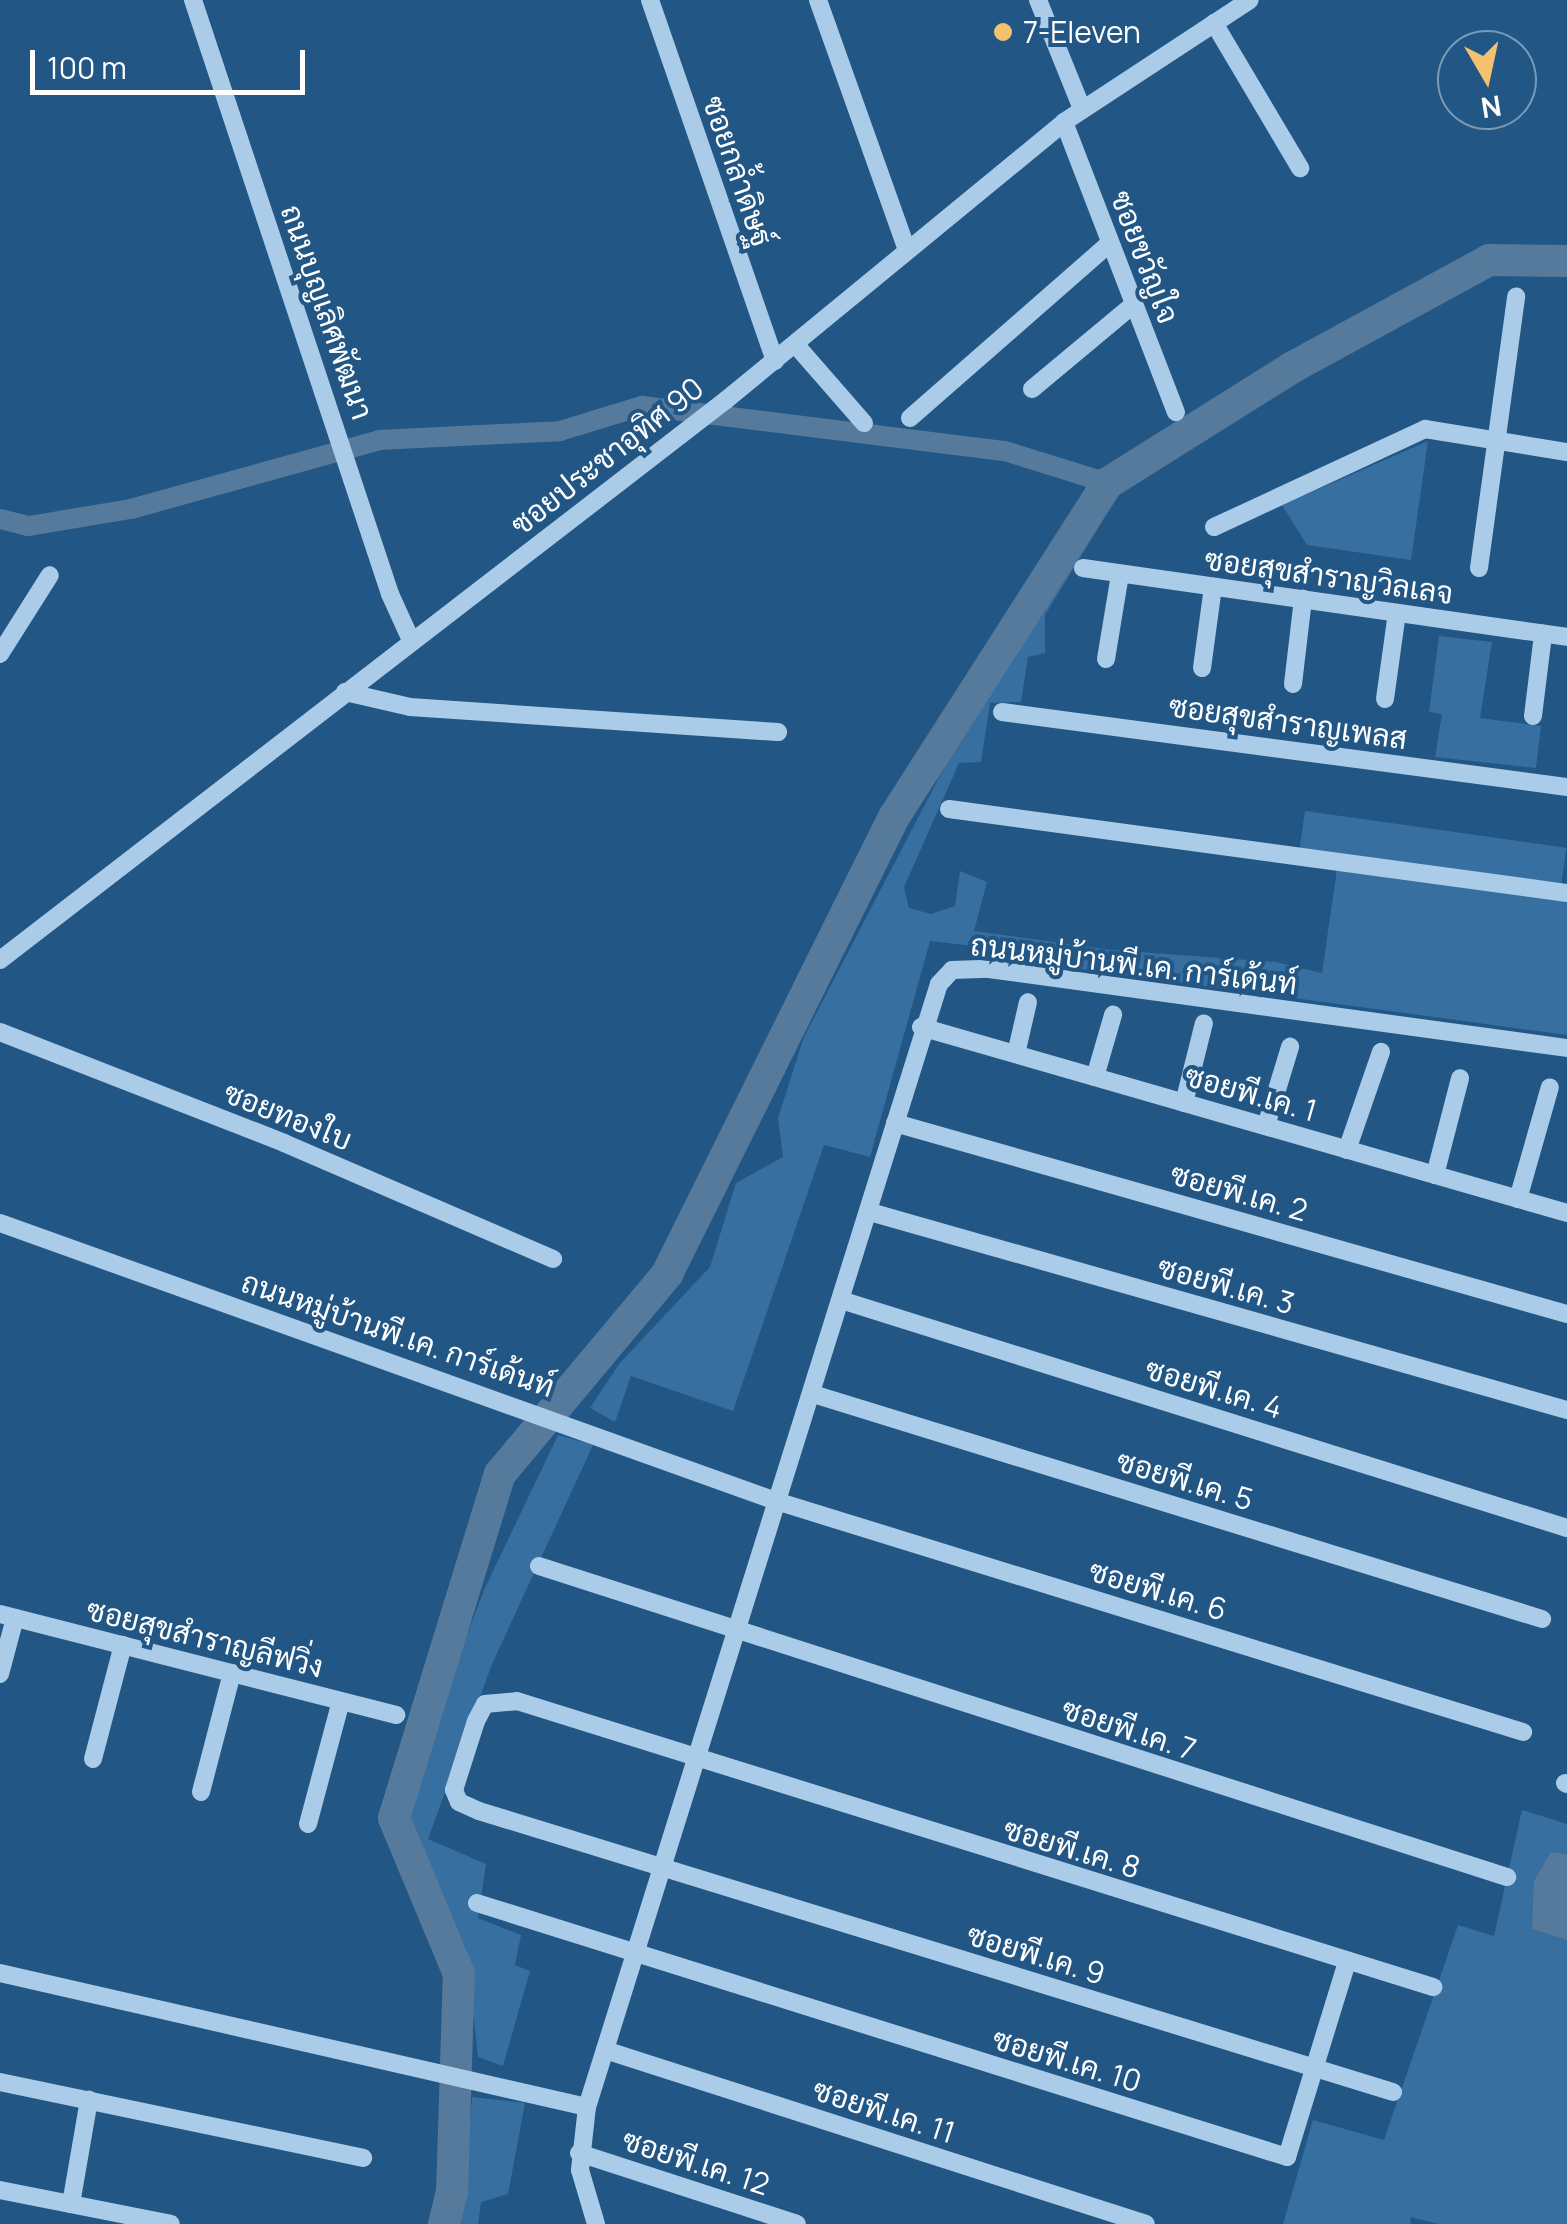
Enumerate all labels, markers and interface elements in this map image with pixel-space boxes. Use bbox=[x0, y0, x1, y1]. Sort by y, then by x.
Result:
place label: 7-Eleven bbox=[1023, 14, 1141, 50]
marker: 7-Eleven bbox=[992, 21, 1014, 43]
scale bar bbox=[35, 30, 310, 92]
north arrow bbox=[1437, 30, 1537, 130]
text: 100 m bbox=[47, 47, 127, 88]
text: N bbox=[1478, 87, 1504, 128]
street label: ซอยกล้ำดิษฐ์ bbox=[695, 91, 781, 251]
street label: ซอยขวัญใจ bbox=[1103, 186, 1187, 328]
street label: ถนนบุญเลิศพัฒนา bbox=[273, 200, 381, 424]
street label: ซอยประชาอุทิศ 90 bbox=[504, 370, 710, 542]
street label: ซอยสุขสำราญวิลเลจ bbox=[1202, 541, 1456, 611]
street label: ซอยสุขสำราญเพลส bbox=[1167, 687, 1409, 757]
street label: ถนนหมู่บ้านพี.เค. การ์เด้นท์ bbox=[969, 926, 1299, 1002]
street label: ซอยพี.เค. 1 bbox=[1181, 1057, 1321, 1129]
street label: ซอยทองใบ bbox=[219, 1074, 357, 1158]
street label: ซอยพี.เค. 2 bbox=[1166, 1155, 1312, 1229]
street label: ซอยพี.เค. 3 bbox=[1154, 1248, 1298, 1322]
street label: ถนนหมู่บ้านพี.เค. การ์เด้นท์ bbox=[237, 1263, 559, 1405]
street label: ซอยพี.เค. 4 bbox=[1141, 1350, 1287, 1426]
street label: ซอยพี.เค. 5 bbox=[1112, 1442, 1258, 1518]
street label: ซอยพี.เค. 6 bbox=[1085, 1552, 1231, 1628]
street label: ซอยสุขสำราญลีฟวิ่ง bbox=[83, 1591, 327, 1685]
street label: ซอยพี.เค. 7 bbox=[1058, 1690, 1200, 1768]
street label: ซอยพี.เค. 8 bbox=[999, 1810, 1145, 1886]
street label: ซอยพี.เค. 9 bbox=[963, 1916, 1109, 1992]
street label: ซอยพี.เค. 10 bbox=[988, 2020, 1146, 2100]
street label: ซอยพี.เค. 11 bbox=[809, 2071, 959, 2151]
street label: ซอยพี.เค. 12 bbox=[618, 2121, 774, 2203]

